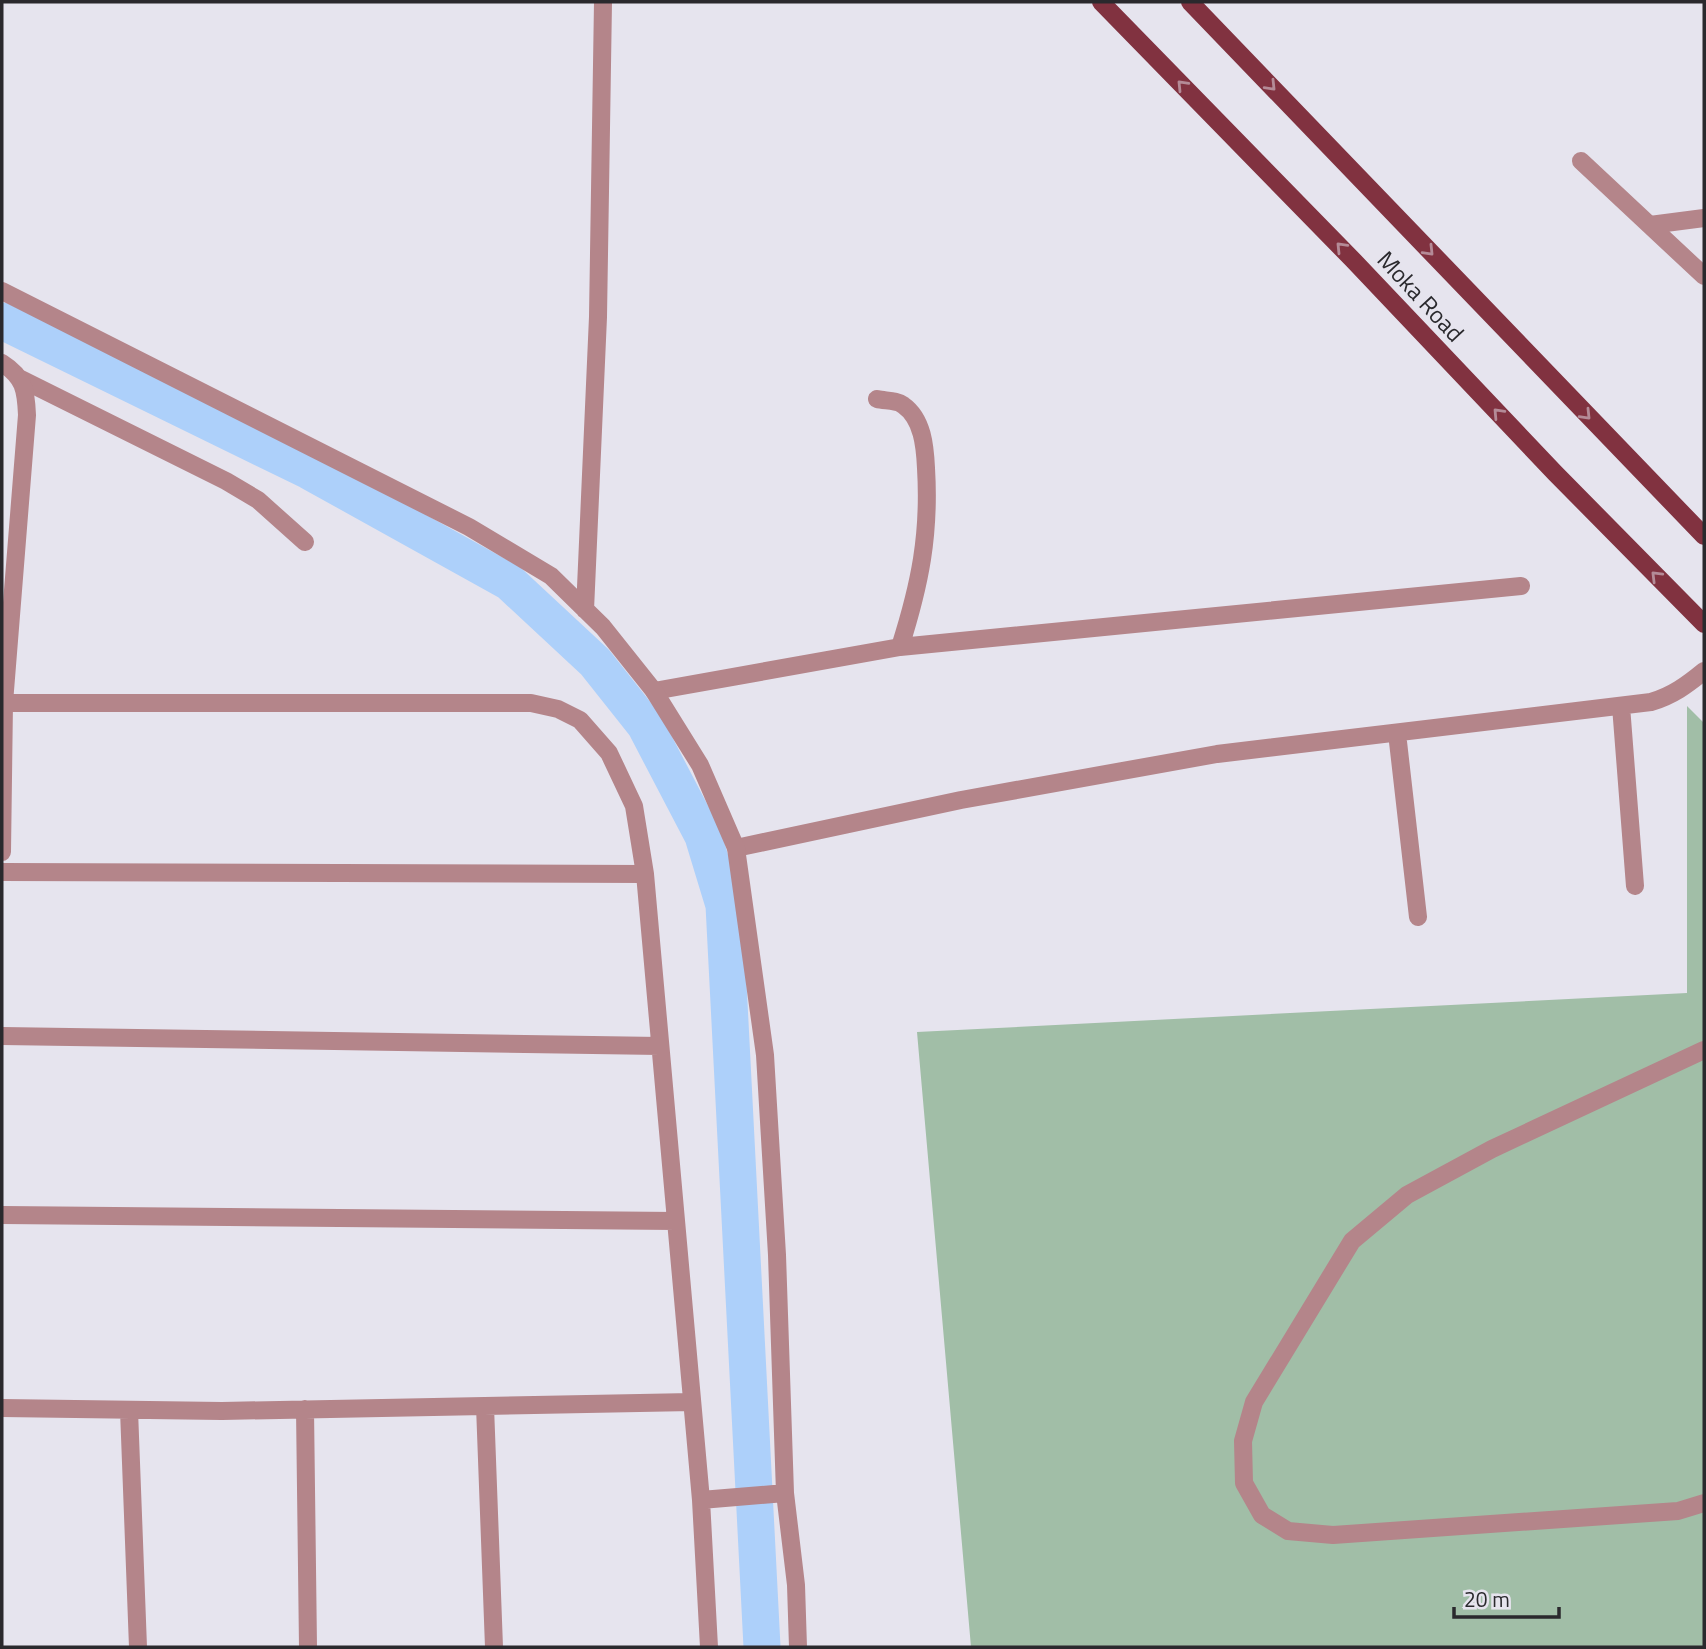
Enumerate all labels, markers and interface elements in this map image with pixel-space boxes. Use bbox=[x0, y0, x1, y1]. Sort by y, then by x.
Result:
one-way arrow bbox=[1263, 78, 1276, 91]
one-way arrow bbox=[1178, 80, 1191, 93]
street label: Moka Road bbox=[1369, 242, 1473, 350]
one-way arrow bbox=[1420, 242, 1433, 255]
one-way arrow bbox=[1337, 243, 1350, 256]
one-way arrow bbox=[1578, 406, 1591, 419]
one-way arrow bbox=[1493, 408, 1506, 421]
one-way arrow bbox=[1652, 571, 1665, 584]
scale bar bbox=[1454, 1576, 1559, 1620]
text: 20 m bbox=[1464, 1583, 1510, 1615]

